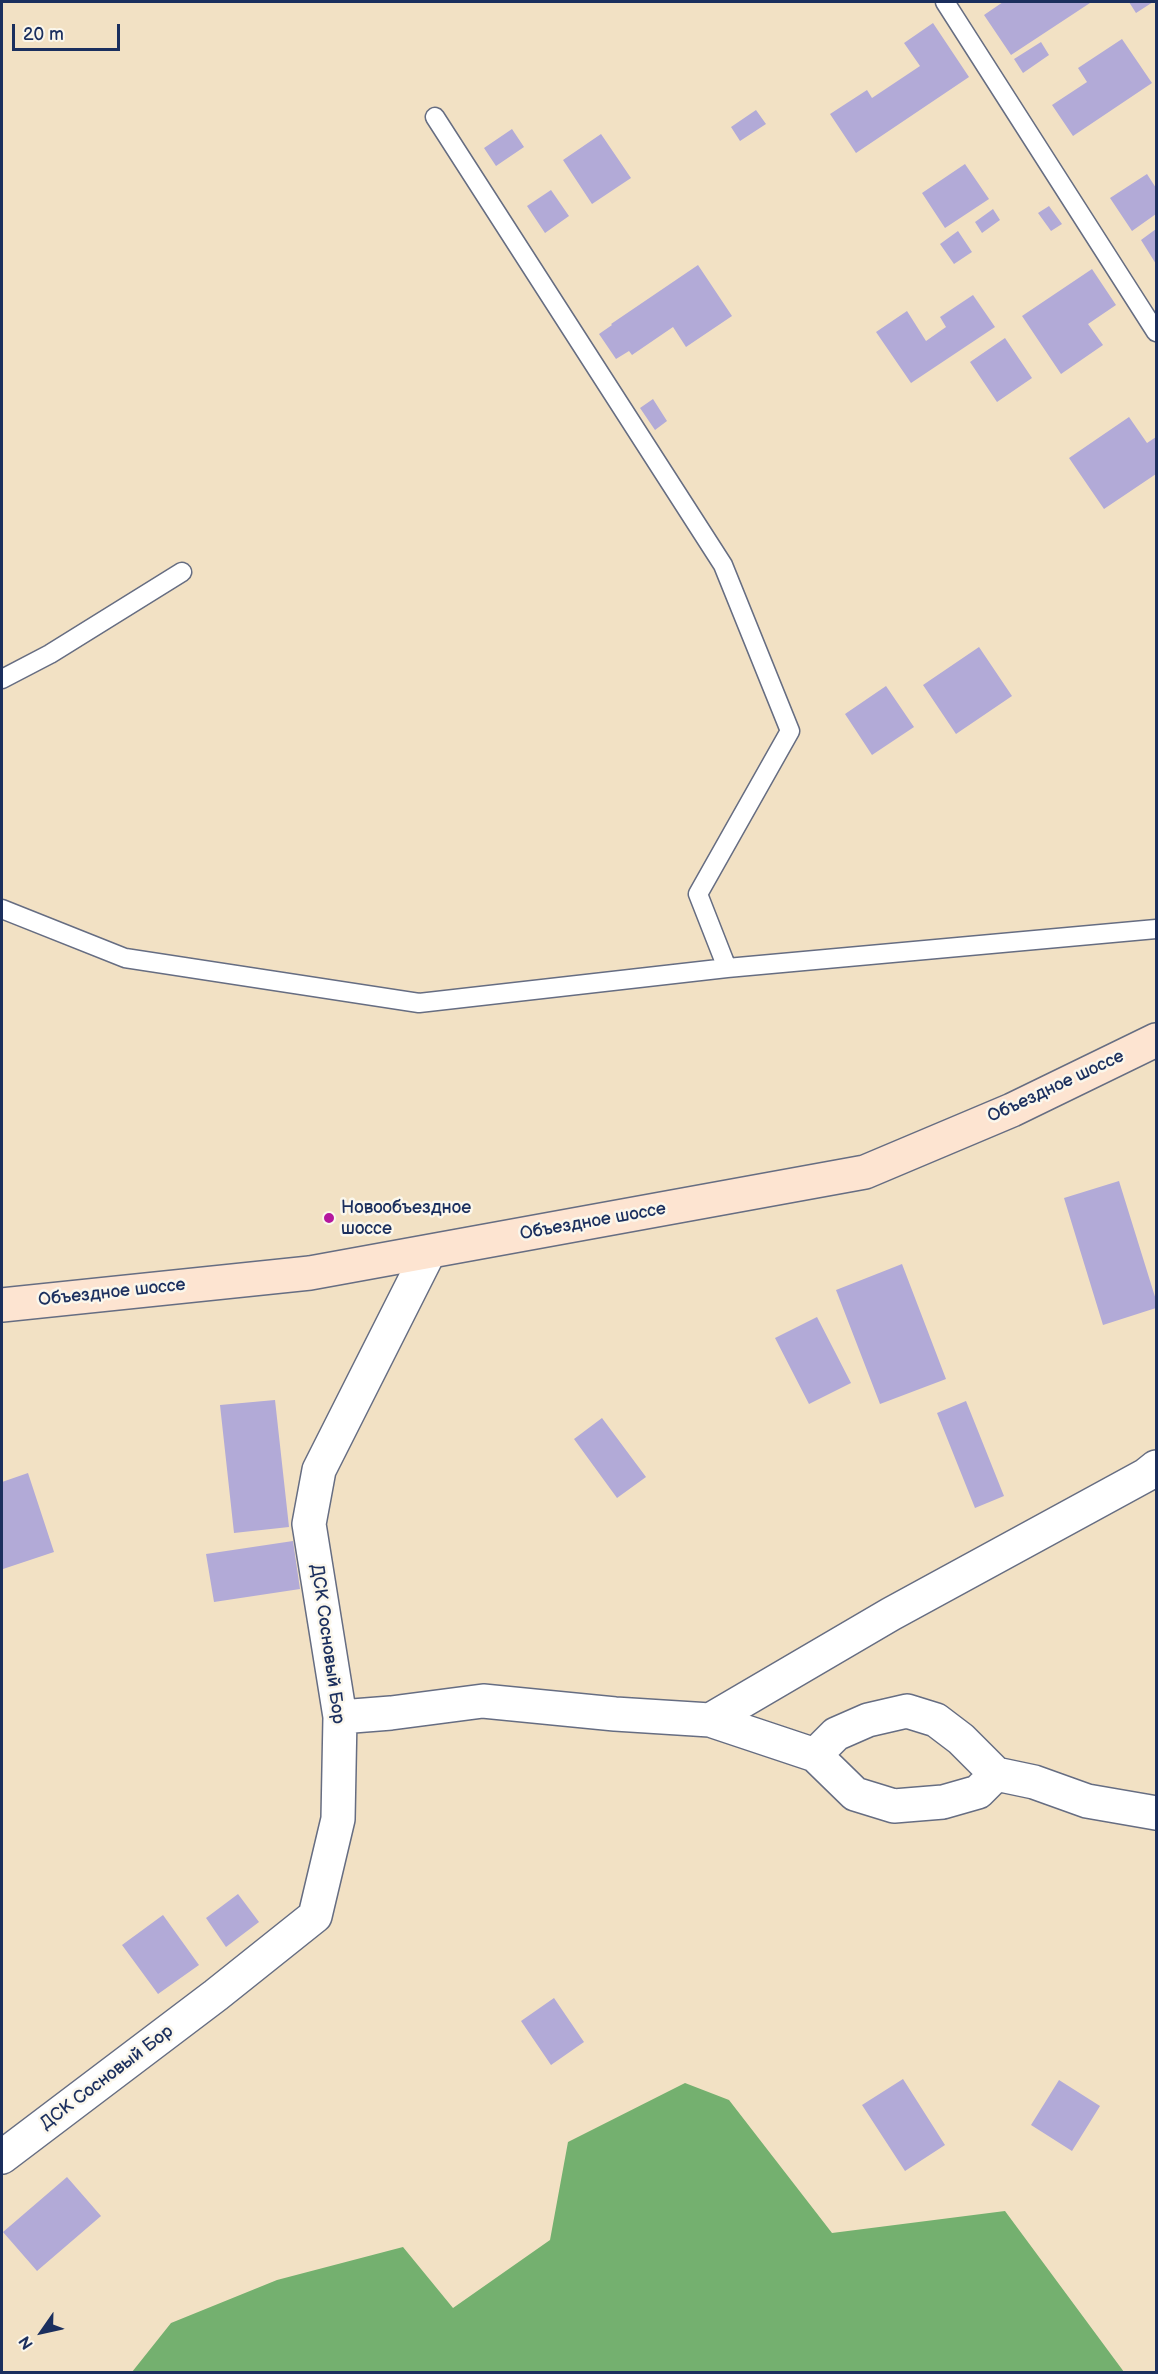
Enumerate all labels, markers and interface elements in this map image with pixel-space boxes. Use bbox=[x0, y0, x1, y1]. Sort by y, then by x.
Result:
scale bar bbox=[15, 12, 123, 50]
text: 20 m bbox=[23, 24, 64, 45]
street label: Объездное шоссе bbox=[984, 1046, 1128, 1128]
place label: Новообъездное шоссе bbox=[341, 1197, 471, 1240]
street label: Объездное шоссе bbox=[518, 1199, 668, 1245]
marker: Новообъездное шоссе bbox=[322, 1211, 336, 1225]
street label: Объездное шоссе bbox=[37, 1275, 187, 1311]
street label: ДСК Сосновый Бор bbox=[305, 1563, 349, 1725]
street label: ДСК Сосновый Бор bbox=[36, 2021, 178, 2135]
north arrow bbox=[12, 2302, 72, 2362]
text: N bbox=[15, 2332, 38, 2353]

